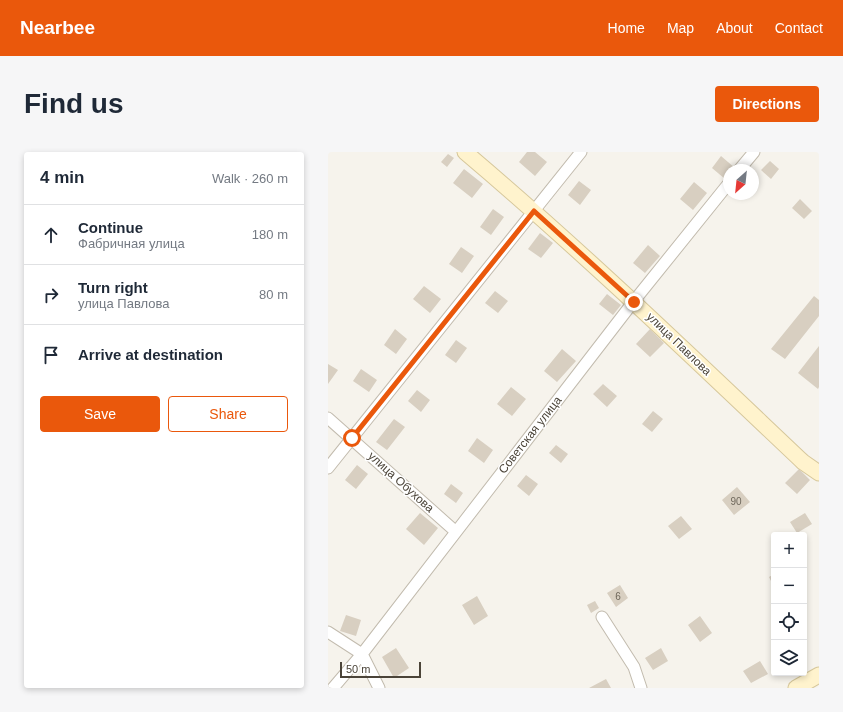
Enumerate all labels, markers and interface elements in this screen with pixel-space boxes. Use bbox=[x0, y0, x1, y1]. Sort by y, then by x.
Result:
text: Nearbee bbox=[20, 17, 95, 38]
text: Home bbox=[608, 20, 645, 36]
text: Map bbox=[667, 20, 694, 36]
text: About bbox=[716, 20, 753, 36]
text: Contact bbox=[775, 20, 823, 36]
button: Directions bbox=[715, 86, 819, 122]
text: Find us bbox=[24, 88, 124, 119]
north arrow bbox=[723, 164, 759, 200]
text: 4 min bbox=[40, 168, 84, 187]
text: Walk · 260 m bbox=[212, 171, 288, 186]
text: Continue bbox=[78, 219, 143, 236]
icon: ahead bbox=[40, 224, 62, 246]
text: 180 m bbox=[252, 227, 288, 242]
text: Фабричная улица bbox=[78, 236, 185, 251]
text: Turn right bbox=[78, 279, 148, 296]
icon: right bbox=[40, 284, 62, 306]
text: 80 m bbox=[259, 287, 288, 302]
route end bbox=[625, 293, 643, 311]
text: улица Павлова bbox=[78, 296, 169, 311]
street label: улица Павлова bbox=[644, 310, 714, 379]
icon: arrive bbox=[40, 344, 62, 366]
text: Arrive at destination bbox=[78, 346, 223, 363]
street label: Советская улица bbox=[495, 393, 565, 476]
button: Save bbox=[40, 396, 160, 432]
button: Share bbox=[168, 396, 288, 432]
route start bbox=[343, 429, 361, 447]
street label: улица Обухова bbox=[365, 449, 437, 515]
house number: 90 bbox=[730, 496, 742, 507]
map controls bbox=[771, 532, 807, 676]
button: + bbox=[771, 532, 807, 568]
button: − bbox=[771, 568, 807, 604]
house number: 6 bbox=[615, 591, 621, 602]
button: locate bbox=[771, 604, 807, 640]
button: layers bbox=[771, 640, 807, 676]
scale bar bbox=[340, 660, 421, 679]
text: 50 m bbox=[346, 663, 370, 675]

